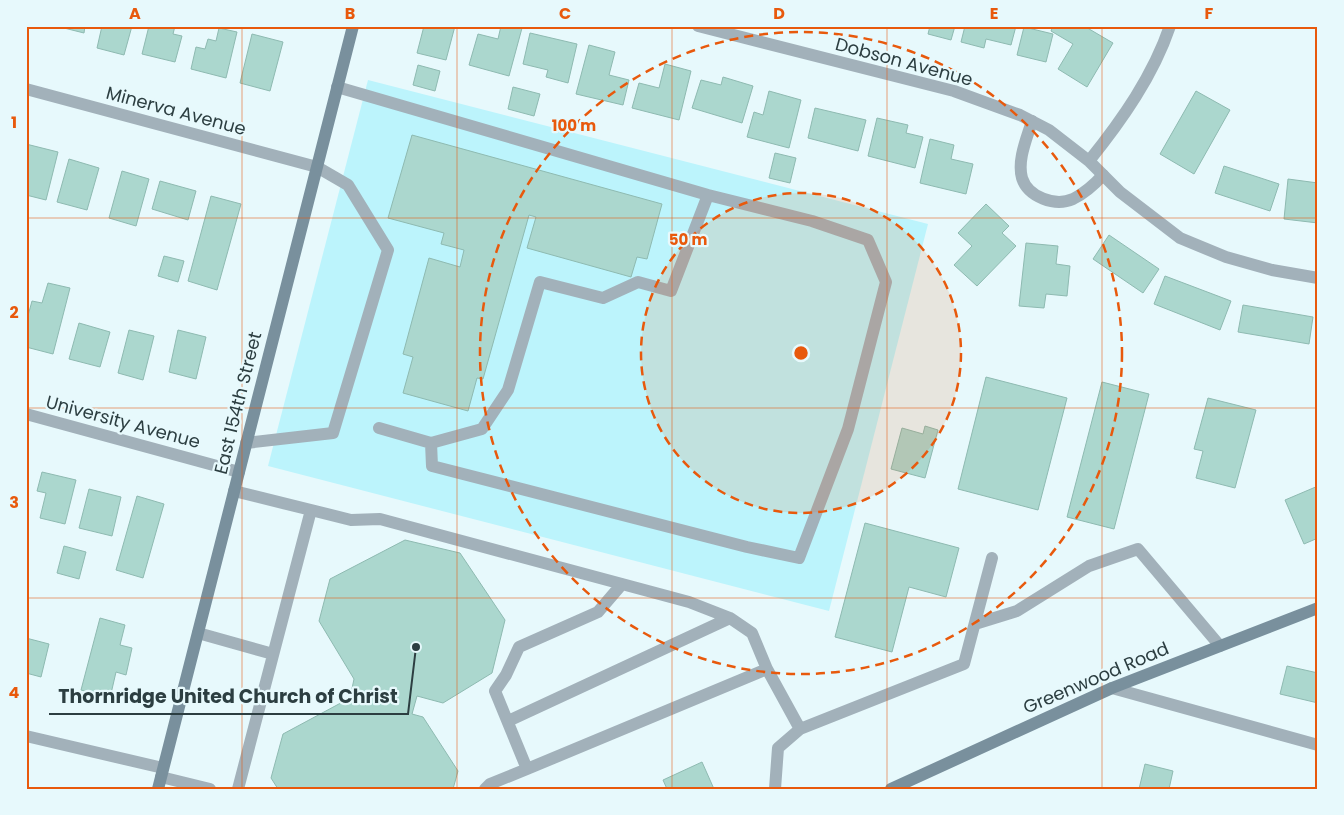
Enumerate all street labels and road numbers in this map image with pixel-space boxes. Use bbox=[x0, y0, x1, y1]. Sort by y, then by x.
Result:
street label: Dobson Avenue bbox=[833, 31, 976, 92]
street label: Minerva Avenue bbox=[103, 80, 249, 141]
street label: East 154th Street bbox=[208, 329, 267, 477]
street label: University Avenue bbox=[43, 389, 203, 454]
street label: Greenwood Road bbox=[1019, 636, 1173, 720]

